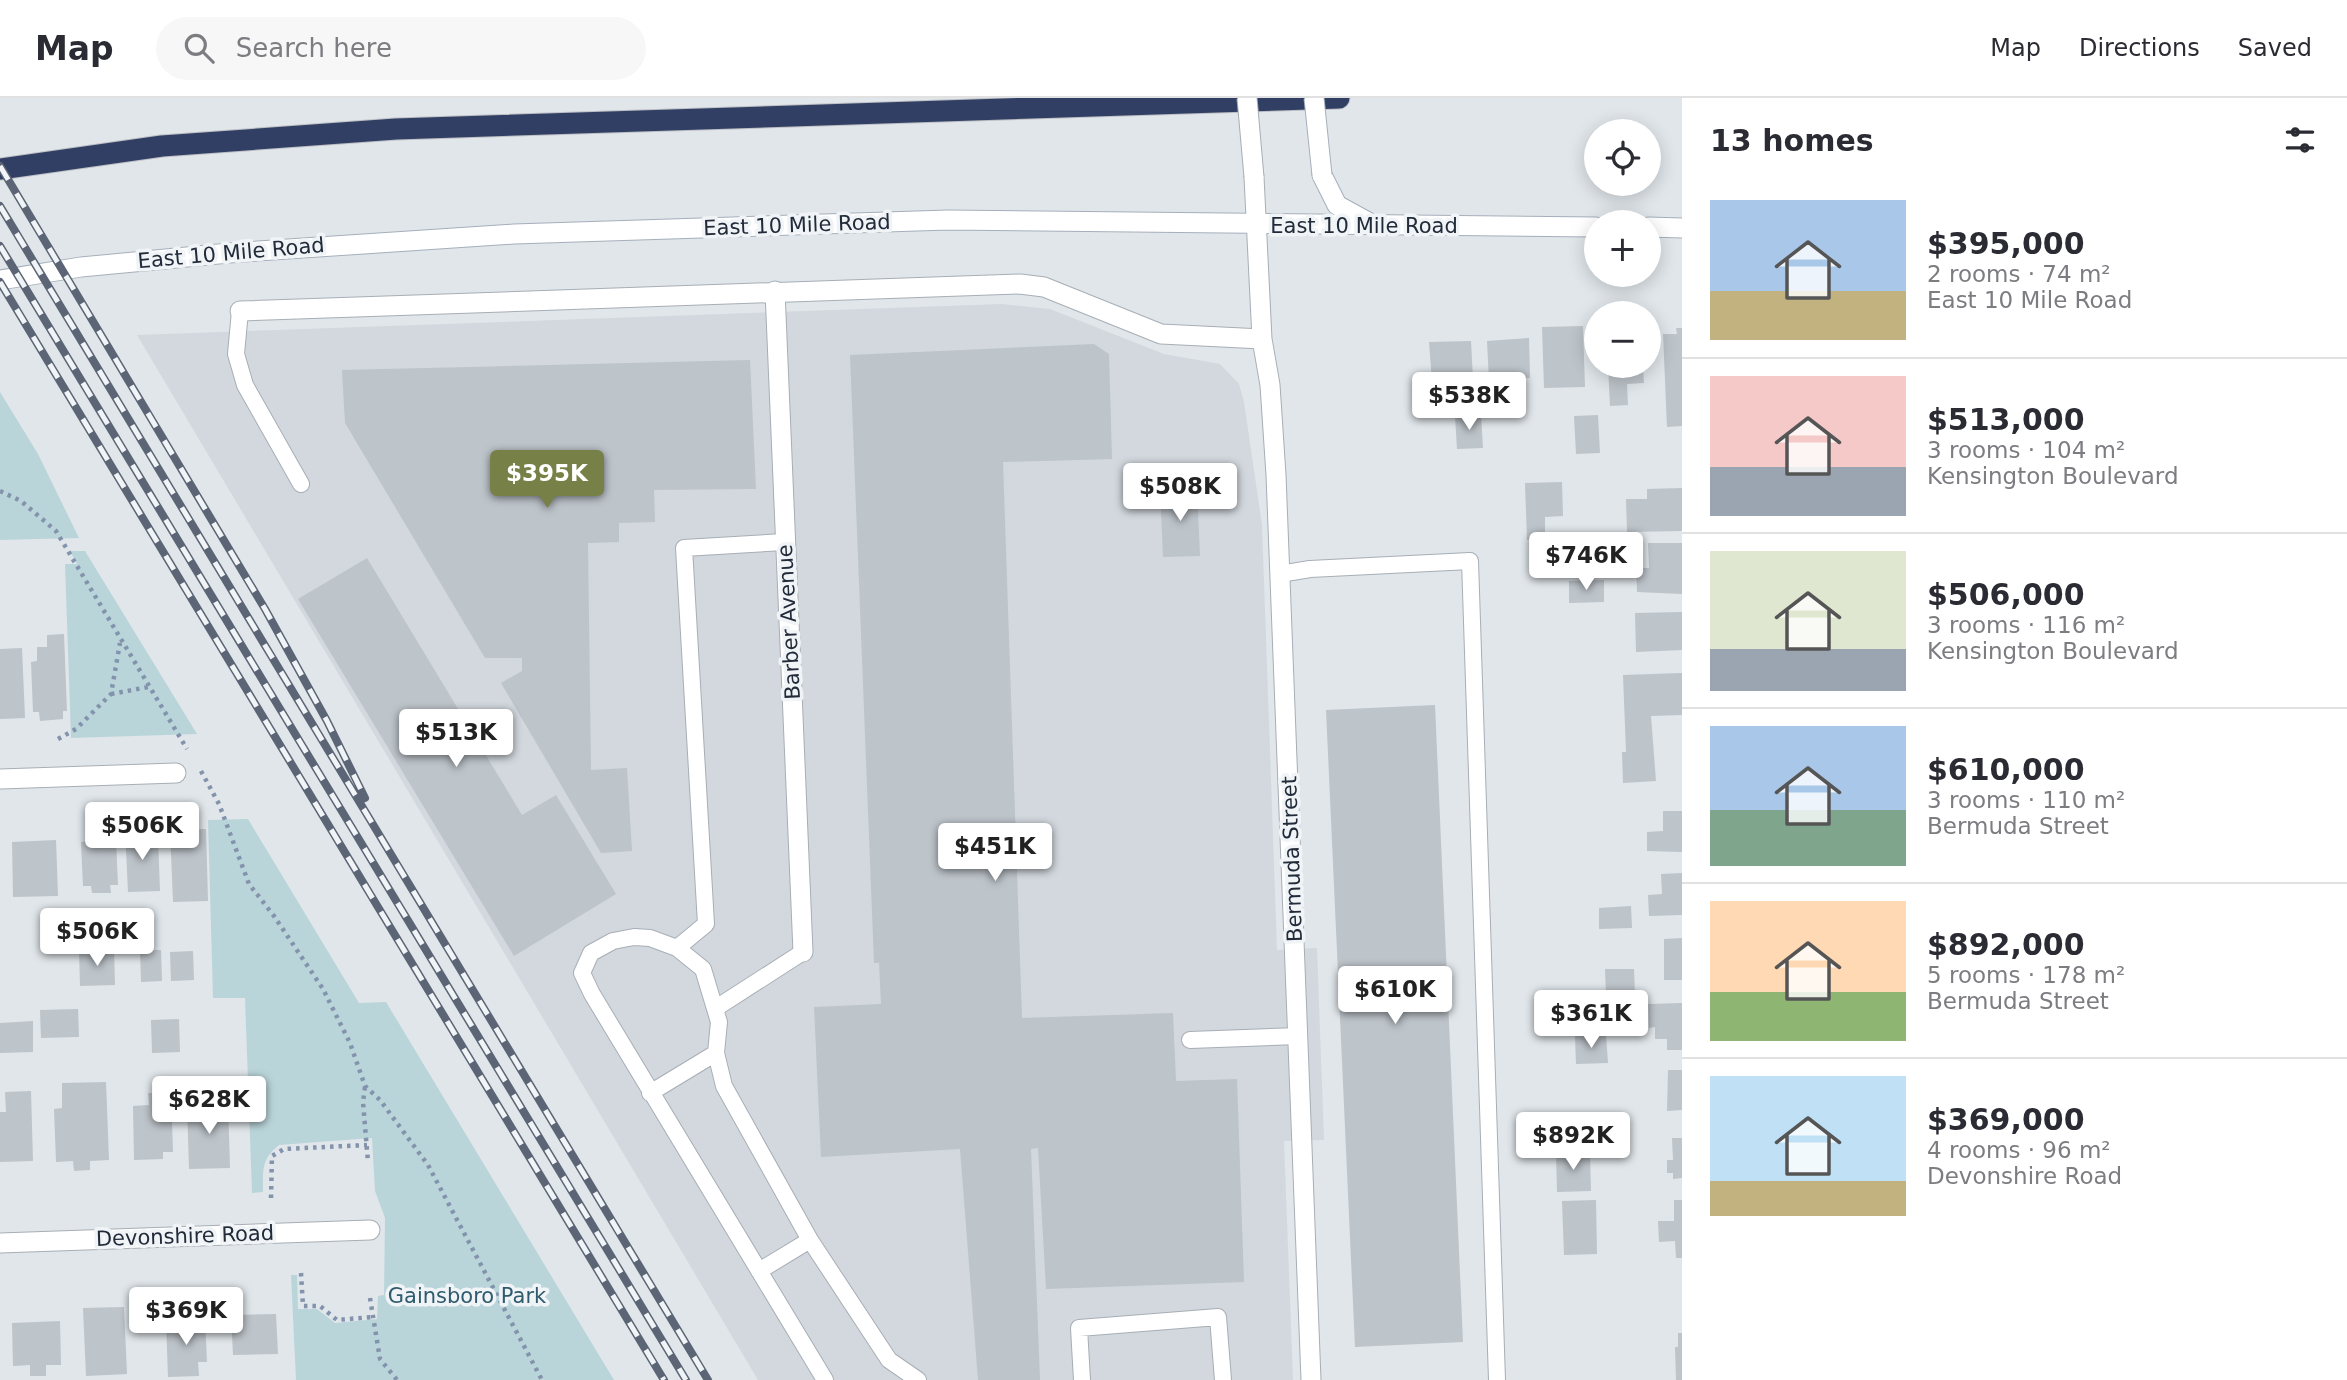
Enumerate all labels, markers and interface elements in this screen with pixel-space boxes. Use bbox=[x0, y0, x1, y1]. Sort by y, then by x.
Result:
search box bbox=[156, 17, 646, 80]
text: Map bbox=[35, 29, 114, 68]
icon: search bbox=[180, 29, 218, 67]
text: Search here bbox=[236, 33, 392, 63]
text: Map bbox=[1990, 34, 2041, 62]
text: Directions bbox=[2079, 34, 2200, 62]
text: Saved bbox=[2238, 34, 2312, 62]
map controls bbox=[1584, 119, 1661, 378]
button: locate bbox=[1584, 119, 1661, 196]
icon: filters bbox=[2281, 121, 2319, 159]
text: 13 homes bbox=[1710, 123, 1874, 158]
street label: East 10 Mile Road bbox=[703, 210, 891, 240]
button: + bbox=[1584, 210, 1661, 287]
street label: East 10 Mile Road bbox=[1270, 214, 1458, 238]
text: $395,000 bbox=[1927, 226, 2085, 261]
icon: home bbox=[1766, 228, 1850, 312]
street label: East 10 Mile Road bbox=[137, 233, 325, 273]
text: 2 rooms · 74 m² bbox=[1927, 261, 2111, 287]
text: East 10 Mile Road bbox=[1927, 287, 2132, 313]
button: − bbox=[1584, 301, 1661, 378]
pin: $538K bbox=[1420, 372, 1518, 432]
text: $538K bbox=[1428, 382, 1510, 408]
text: $513,000 bbox=[1927, 402, 2085, 437]
icon: home bbox=[1766, 404, 1850, 488]
text: 3 rooms · 104 m² bbox=[1927, 437, 2125, 463]
pin: $395K bbox=[498, 450, 596, 510]
text: $395K bbox=[506, 460, 588, 486]
text: Kensington Boulevard bbox=[1927, 463, 2179, 489]
pin: $508K bbox=[1131, 464, 1229, 523]
text: $508K bbox=[1139, 473, 1221, 499]
pin: $746K bbox=[1537, 532, 1635, 592]
text: $746K bbox=[1545, 542, 1627, 568]
street label: Barber Avenue bbox=[773, 544, 805, 700]
text: $506,000 bbox=[1927, 577, 2085, 612]
icon: home bbox=[1766, 579, 1850, 663]
text: 3 rooms · 116 m² bbox=[1927, 612, 2125, 638]
text: Kensington Boulevard bbox=[1927, 638, 2179, 664]
pin: $513K bbox=[407, 710, 505, 769]
text: $513K bbox=[415, 719, 497, 745]
text: $610,000 bbox=[1927, 752, 2085, 787]
icon: home bbox=[1766, 754, 1850, 838]
street label: Bermuda Street bbox=[1277, 776, 1307, 942]
text: 3 rooms · 110 m² bbox=[1927, 787, 2125, 813]
pin: $506K bbox=[93, 802, 191, 862]
text: $506K bbox=[101, 812, 183, 838]
text: Bermuda Street bbox=[1927, 813, 2109, 839]
pin: $451K bbox=[946, 824, 1044, 883]
text: $451K bbox=[954, 833, 1036, 859]
pin: $506K bbox=[48, 908, 146, 968]
text: $506K bbox=[56, 918, 138, 944]
text: $892,000 bbox=[1927, 927, 2085, 962]
icon: home bbox=[1766, 929, 1850, 1013]
text: 5 rooms · 178 m² bbox=[1927, 962, 2125, 988]
pin: $610K bbox=[1346, 967, 1444, 1026]
text: $610K bbox=[1354, 976, 1436, 1002]
text: Bermuda Street bbox=[1927, 988, 2109, 1014]
pin: $361K bbox=[1542, 990, 1640, 1050]
text: $361K bbox=[1550, 1000, 1632, 1026]
pin: $628K bbox=[160, 1076, 258, 1136]
text: $628K bbox=[168, 1086, 250, 1112]
text: $369,000 bbox=[1927, 1102, 2085, 1137]
icon: home bbox=[1766, 1104, 1850, 1188]
pin: $892K bbox=[1524, 1112, 1622, 1172]
text: $892K bbox=[1532, 1122, 1614, 1148]
text: 4 rooms · 96 m² bbox=[1927, 1137, 2111, 1163]
text: Devonshire Road bbox=[1927, 1163, 2122, 1189]
street label: Devonshire Road bbox=[96, 1221, 274, 1251]
park label: Gainsboro Park bbox=[388, 1284, 547, 1308]
pin: $369K bbox=[137, 1288, 235, 1347]
text: $369K bbox=[145, 1297, 227, 1323]

